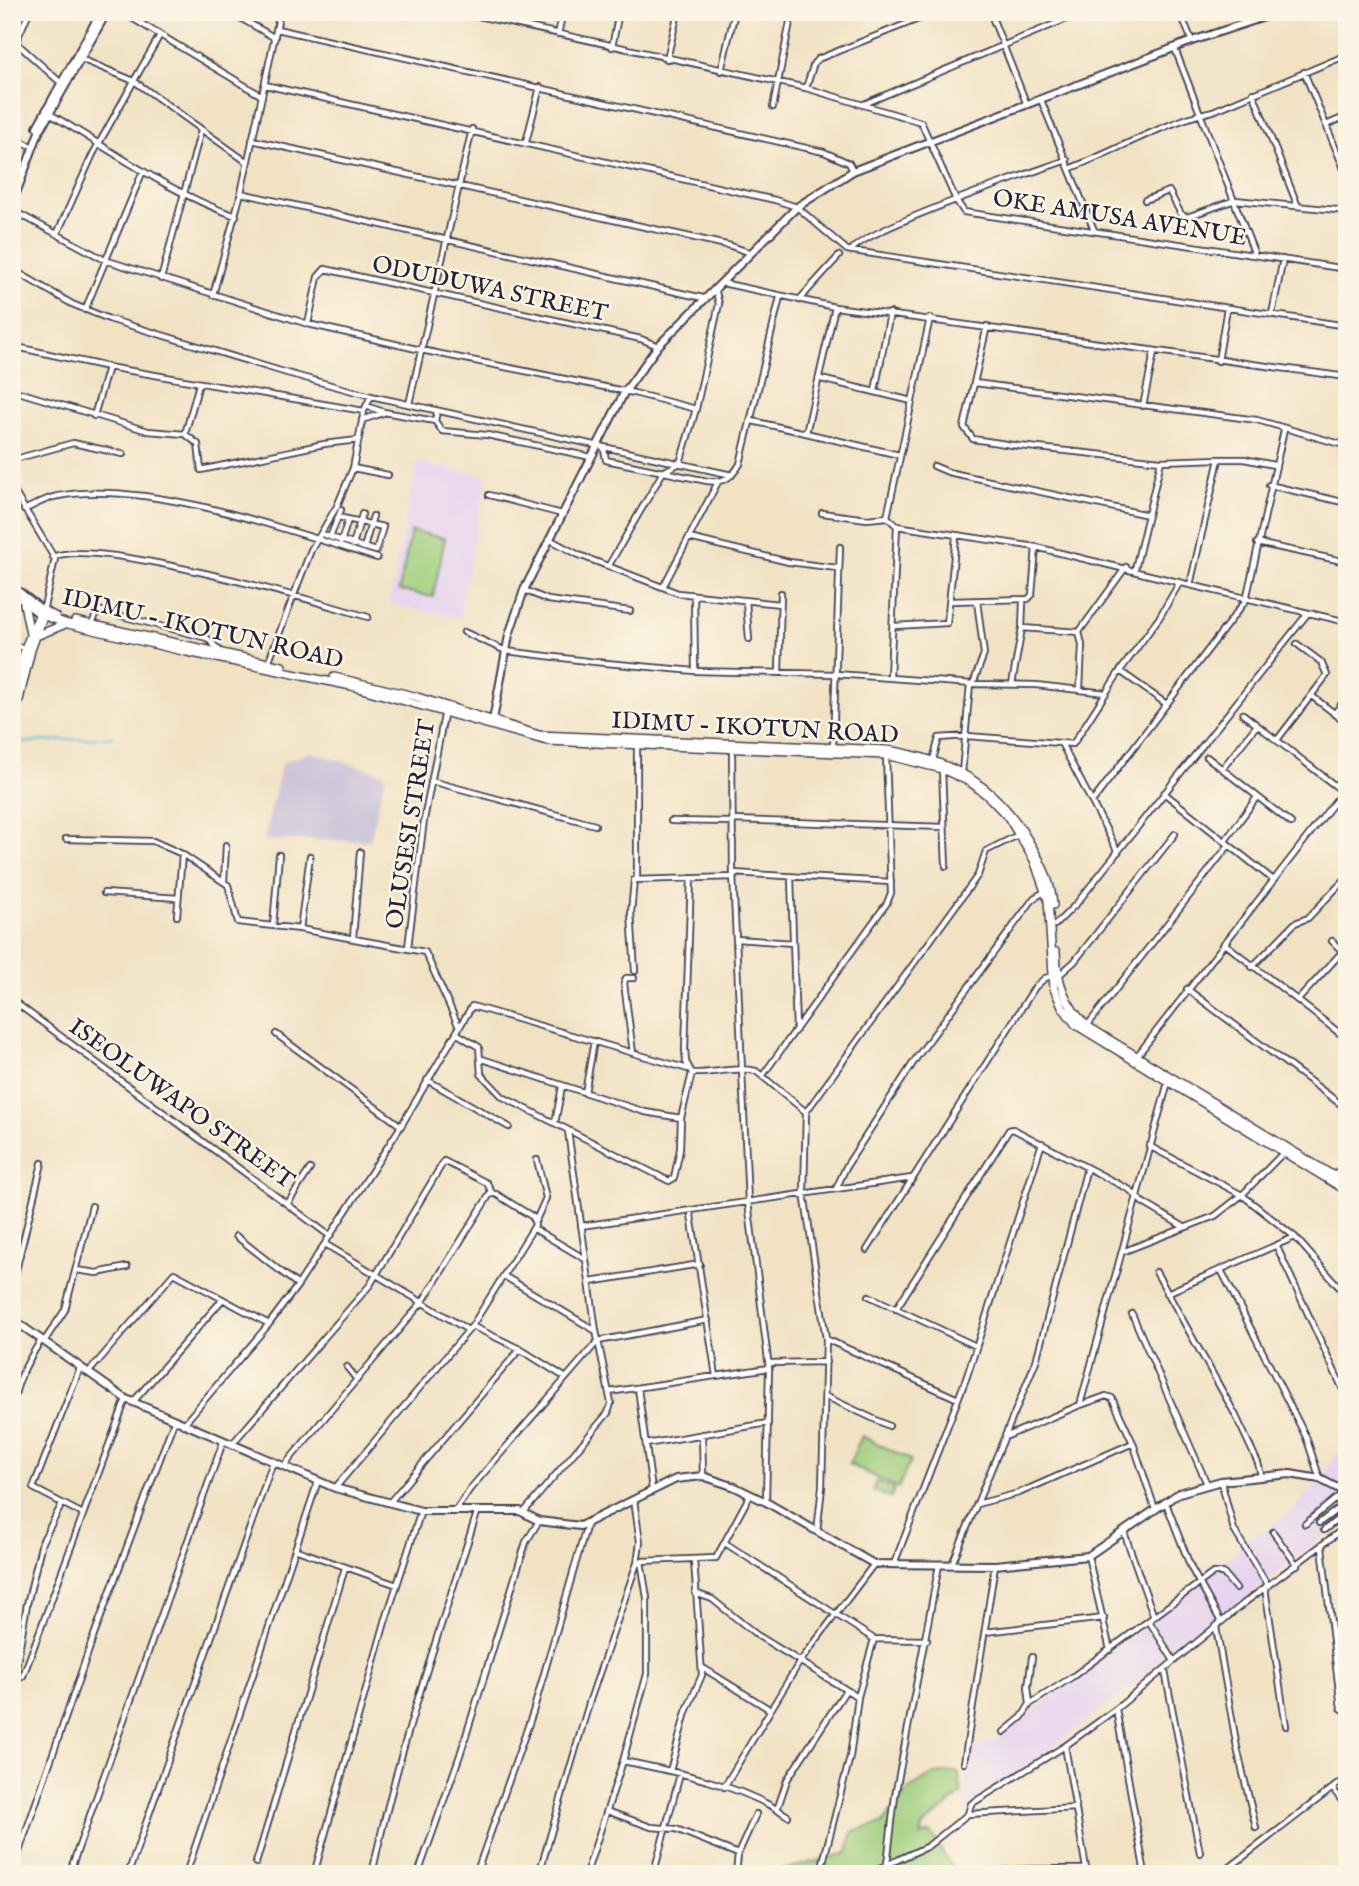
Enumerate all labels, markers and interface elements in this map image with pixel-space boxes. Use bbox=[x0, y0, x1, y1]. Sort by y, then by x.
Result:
street label: OKE AMUSA AVENUE bbox=[991, 183, 1249, 254]
street label: ODUDUWA STREET bbox=[369, 249, 611, 330]
street label: IDIMU - IKOTUN ROAD bbox=[59, 582, 346, 677]
street label: IDIMU - IKOTUN ROAD bbox=[610, 705, 899, 752]
street label: OLUSESI STREET bbox=[380, 717, 443, 931]
street label: ISEOLUWAPO STREET bbox=[62, 1012, 300, 1197]

